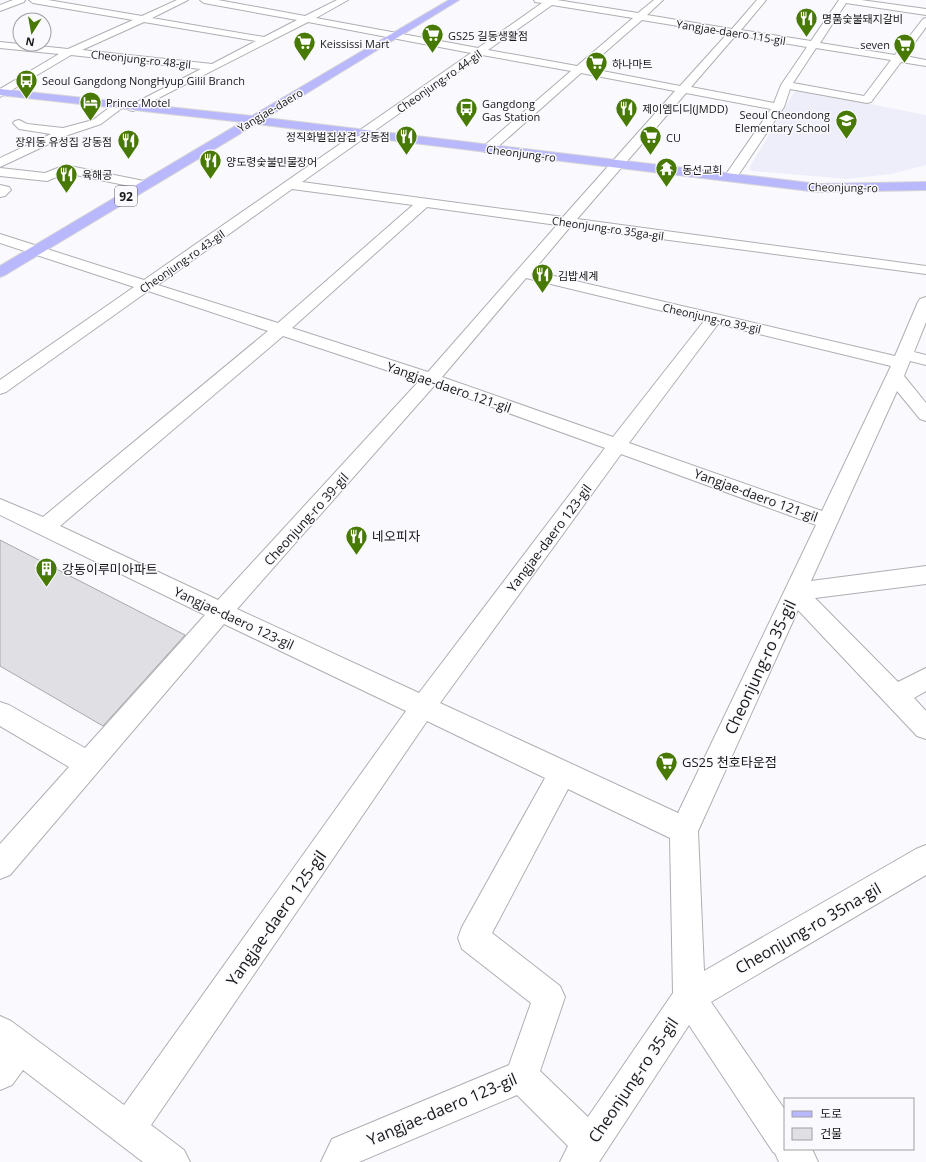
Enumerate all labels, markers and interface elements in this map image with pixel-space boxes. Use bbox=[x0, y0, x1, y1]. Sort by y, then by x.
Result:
restaurant icon: 명품숯불돼지갈비 bbox=[794, 5, 820, 38]
place label: 명품숯불돼지갈비 bbox=[822, 11, 903, 26]
north arrow bbox=[12, 12, 52, 52]
street label: Yangjae-daero 115-gil bbox=[675, 16, 787, 48]
supermarket icon: GS25 길동생활점 bbox=[420, 22, 446, 55]
place label: GS25 길동생활점 bbox=[448, 28, 528, 43]
supermarket icon: Keississi Mart bbox=[292, 30, 318, 63]
supermarket icon: seven bbox=[892, 31, 918, 64]
text: N bbox=[24, 34, 36, 51]
place label: Keississi Mart bbox=[320, 36, 390, 51]
place label: seven bbox=[860, 37, 890, 52]
street label: Cheonjung-ro 48-gil bbox=[90, 46, 192, 72]
street label: Cheonjung-ro 44-gil bbox=[393, 46, 485, 116]
supermarket icon: 하나마트 bbox=[583, 50, 609, 83]
place label: 하나마트 bbox=[612, 56, 652, 71]
bus stop icon: Seoul Gangdong NongHyup Gilil Branch bbox=[14, 67, 40, 100]
place label: Seoul Gangdong NongHyup Gilil Branch bbox=[42, 73, 245, 88]
street label: Yangjae-daero bbox=[235, 84, 306, 135]
hotel icon: Prince Motel bbox=[78, 89, 104, 122]
place label: Prince Motel bbox=[106, 95, 170, 110]
restaurant icon: 제이엠디디(JMDD) bbox=[614, 95, 640, 128]
bus stop icon: Gangdong Gas Station bbox=[454, 96, 480, 129]
place label: Gangdong Gas Station bbox=[482, 96, 540, 124]
place label: 제이엠디디(JMDD) bbox=[642, 101, 728, 116]
place label: Seoul Cheondong Elementary School bbox=[735, 107, 830, 135]
school or university icon: Seoul Cheondong Elementary School bbox=[833, 107, 859, 140]
restaurant icon: 정직화벌집삼겹 강동점 bbox=[393, 123, 419, 156]
supermarket icon: CU bbox=[637, 124, 663, 157]
restaurant icon: 장위동 유성집 강동점 bbox=[115, 128, 141, 161]
place label: 정직화벌집삼겹 강동점 bbox=[286, 129, 390, 144]
place label: CU bbox=[666, 130, 681, 145]
place label: 장위동 유성집 강동점 bbox=[15, 134, 112, 149]
street label: Cheonjung-ro bbox=[485, 141, 557, 165]
restaurant icon: 양도령숯불민물장어 bbox=[197, 148, 223, 181]
place label: 양도령숯불민물장어 bbox=[226, 154, 317, 169]
temple icon: 동선교회 bbox=[654, 156, 680, 189]
restaurant icon: 육해공 bbox=[54, 161, 80, 194]
place label: 동선교회 bbox=[682, 162, 722, 177]
place label: 육해공 bbox=[82, 167, 112, 182]
street label: Cheonjung-ro bbox=[808, 179, 879, 195]
road number: 92 bbox=[115, 186, 137, 206]
street label: Cheonjung-ro 35ga-gil bbox=[551, 213, 665, 243]
street label: Cheonjung-ro 43-gil bbox=[136, 226, 228, 296]
restaurant icon: 김밥세계 bbox=[530, 262, 556, 295]
place label: 김밥세계 bbox=[558, 268, 598, 283]
street label: Cheonjung-ro 39-gil bbox=[661, 299, 763, 337]
street label: Yangjae-daero 121-gil bbox=[384, 357, 514, 417]
street label: Yangjae-daero 121-gil bbox=[692, 464, 820, 526]
street label: Cheonjung-ro 39-gil bbox=[260, 469, 352, 569]
street label: Yangjae-daero 123-gil bbox=[503, 480, 595, 596]
restaurant icon: 네오피자 bbox=[343, 523, 369, 556]
place label: 네오피자 bbox=[372, 527, 420, 545]
building icon: 강동이루미아파트 bbox=[34, 556, 60, 589]
place label: 강동이루미아파트 bbox=[62, 560, 158, 578]
street label: Yangjae-daero 123-gil bbox=[171, 582, 297, 654]
street label: Cheonjung-ro 35-gil bbox=[719, 596, 801, 738]
supermarket icon: GS25 천호타운점 bbox=[654, 749, 680, 782]
place label: GS25 천호타운점 bbox=[682, 753, 777, 771]
street label: Yangjae-daero 125-gil bbox=[221, 846, 331, 990]
street label: Cheonjung-ro 35na-gil bbox=[731, 877, 885, 979]
street label: Cheonjung-ro 35-gil bbox=[583, 1013, 683, 1147]
street label: Yangjae-daero 123-gil bbox=[364, 1067, 520, 1151]
legend bbox=[784, 1098, 914, 1150]
text: 도로 bbox=[820, 1105, 842, 1122]
text: 건물 bbox=[820, 1125, 842, 1142]

